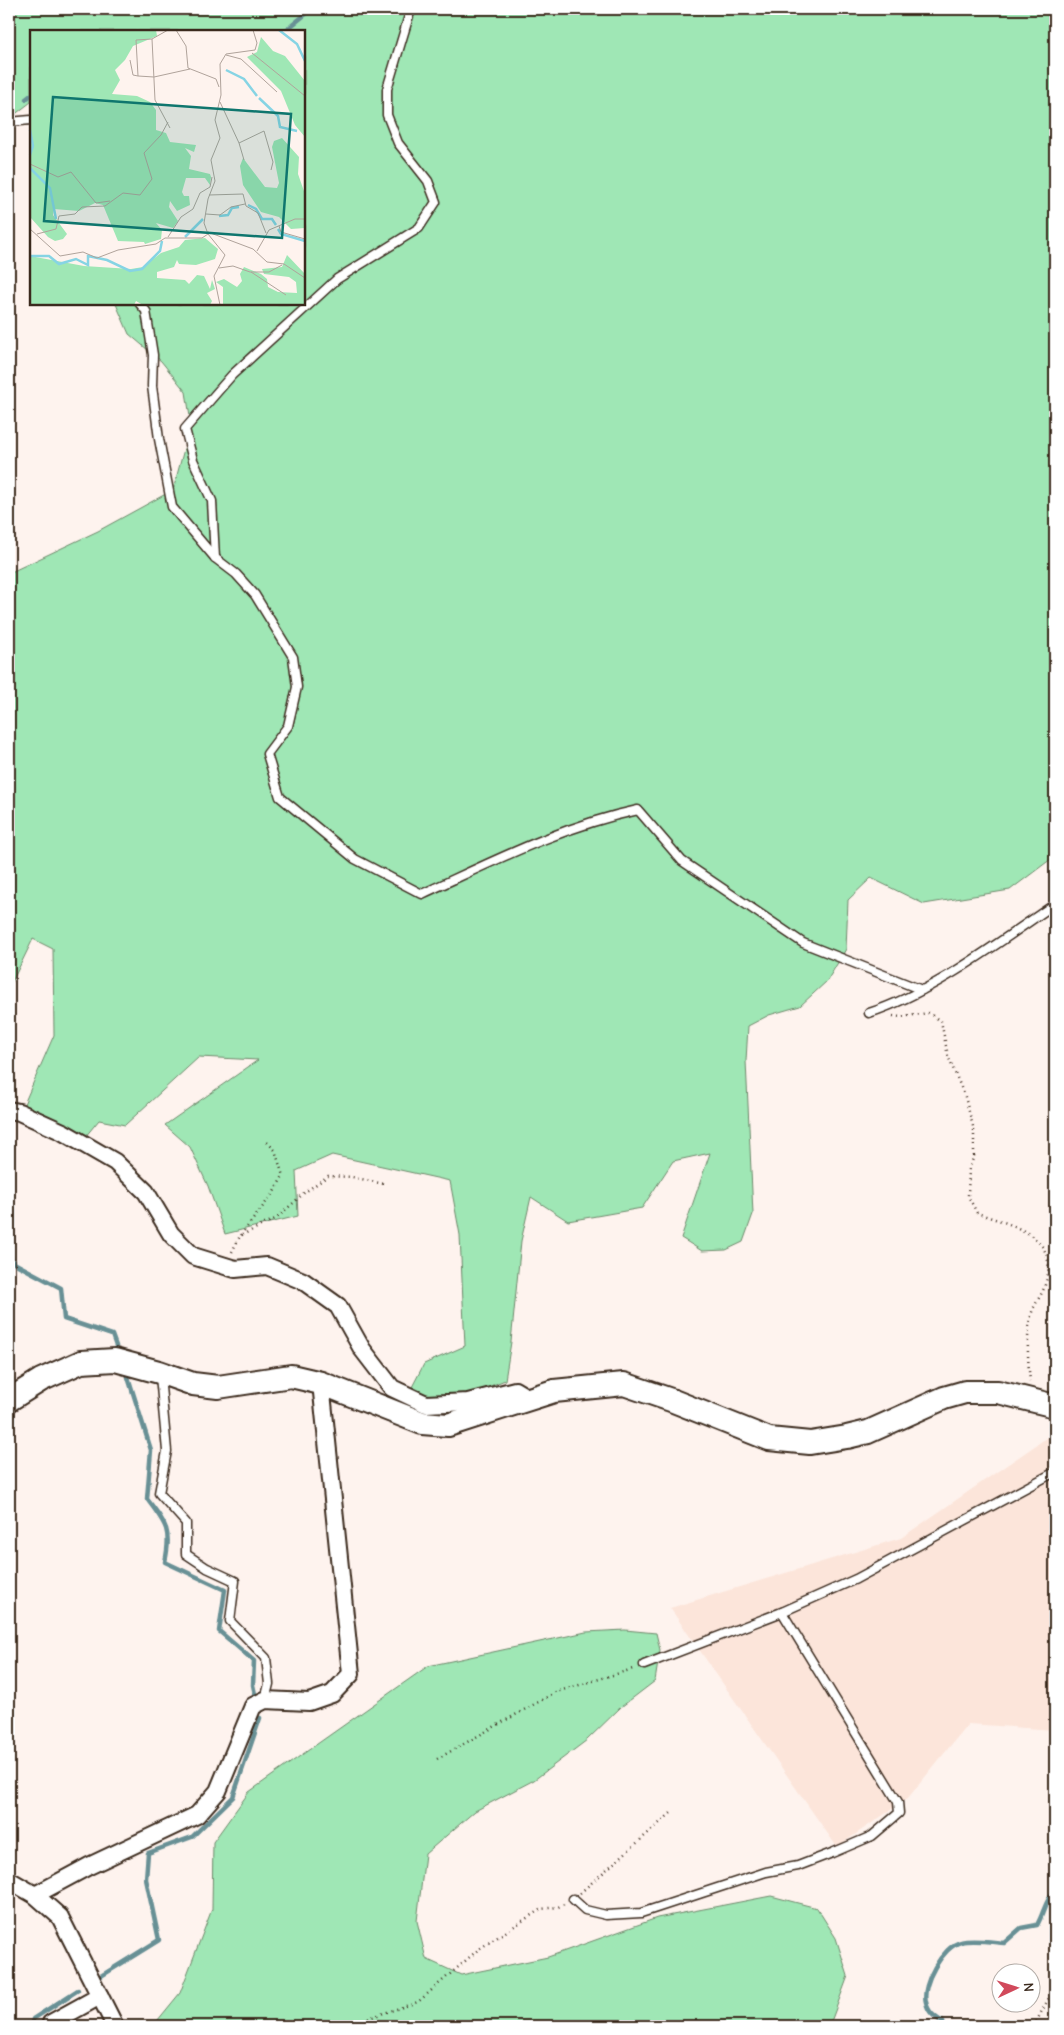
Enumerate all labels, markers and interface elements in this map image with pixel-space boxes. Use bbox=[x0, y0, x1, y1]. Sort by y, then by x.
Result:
inset map bbox=[30, 30, 305, 305]
north arrow bbox=[992, 1962, 1042, 2012]
text: N bbox=[1020, 1982, 1037, 1992]

